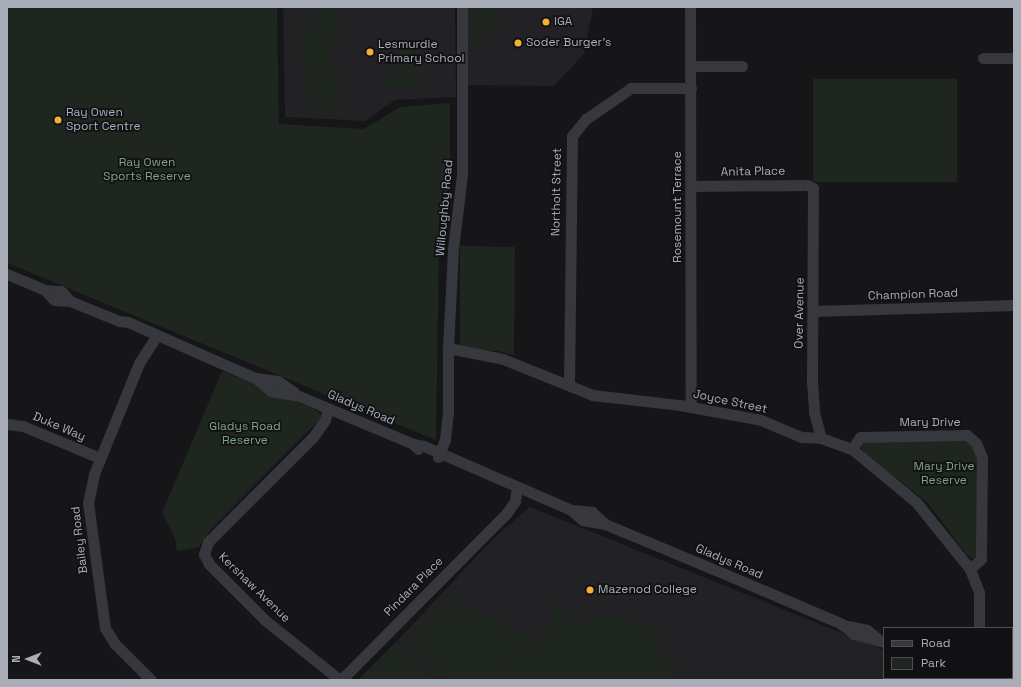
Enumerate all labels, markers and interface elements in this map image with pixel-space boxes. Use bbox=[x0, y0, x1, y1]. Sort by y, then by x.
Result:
place label: IGA bbox=[554, 15, 572, 29]
marker: IGA bbox=[541, 17, 551, 27]
place label: Soder Burger's bbox=[526, 36, 611, 50]
place label: Lesmurdie Primary School bbox=[378, 38, 465, 66]
marker: Soder Burger's bbox=[513, 38, 523, 48]
marker: Lesmurdie Primary School bbox=[365, 47, 375, 57]
place label: Ray Owen Sport Centre bbox=[66, 106, 141, 134]
marker: Ray Owen Sport Centre bbox=[53, 115, 63, 125]
street label: Northolt Street bbox=[549, 148, 565, 236]
street label: Rosemount Terrace bbox=[671, 151, 685, 263]
park label: Ray Owen Sports Reserve bbox=[103, 156, 191, 184]
street label: Willoughby Road bbox=[434, 159, 456, 257]
street label: Anita Place bbox=[721, 164, 785, 180]
street label: Over Avenue bbox=[792, 277, 808, 349]
street label: Champion Road bbox=[868, 286, 958, 304]
street label: Gladys Road bbox=[325, 387, 397, 429]
street label: Joyce Street bbox=[692, 387, 768, 417]
street label: Duke Way bbox=[30, 409, 88, 445]
street label: Mary Drive bbox=[900, 416, 960, 430]
park label: Gladys Road Reserve bbox=[209, 420, 281, 448]
park label: Mary Drive Reserve bbox=[914, 460, 974, 488]
street label: Bailey Road bbox=[69, 506, 91, 574]
street label: Gladys Road bbox=[693, 541, 765, 583]
street label: Kershaw Avenue bbox=[215, 550, 293, 626]
street label: Pindara Place bbox=[381, 554, 447, 620]
place label: Mazenod College bbox=[598, 583, 697, 597]
marker: Mazenod College bbox=[585, 585, 595, 595]
legend bbox=[883, 627, 1013, 679]
text: Road bbox=[921, 635, 950, 651]
north arrow bbox=[8, 639, 48, 679]
text: N bbox=[9, 655, 23, 663]
text: Park bbox=[921, 655, 946, 671]

